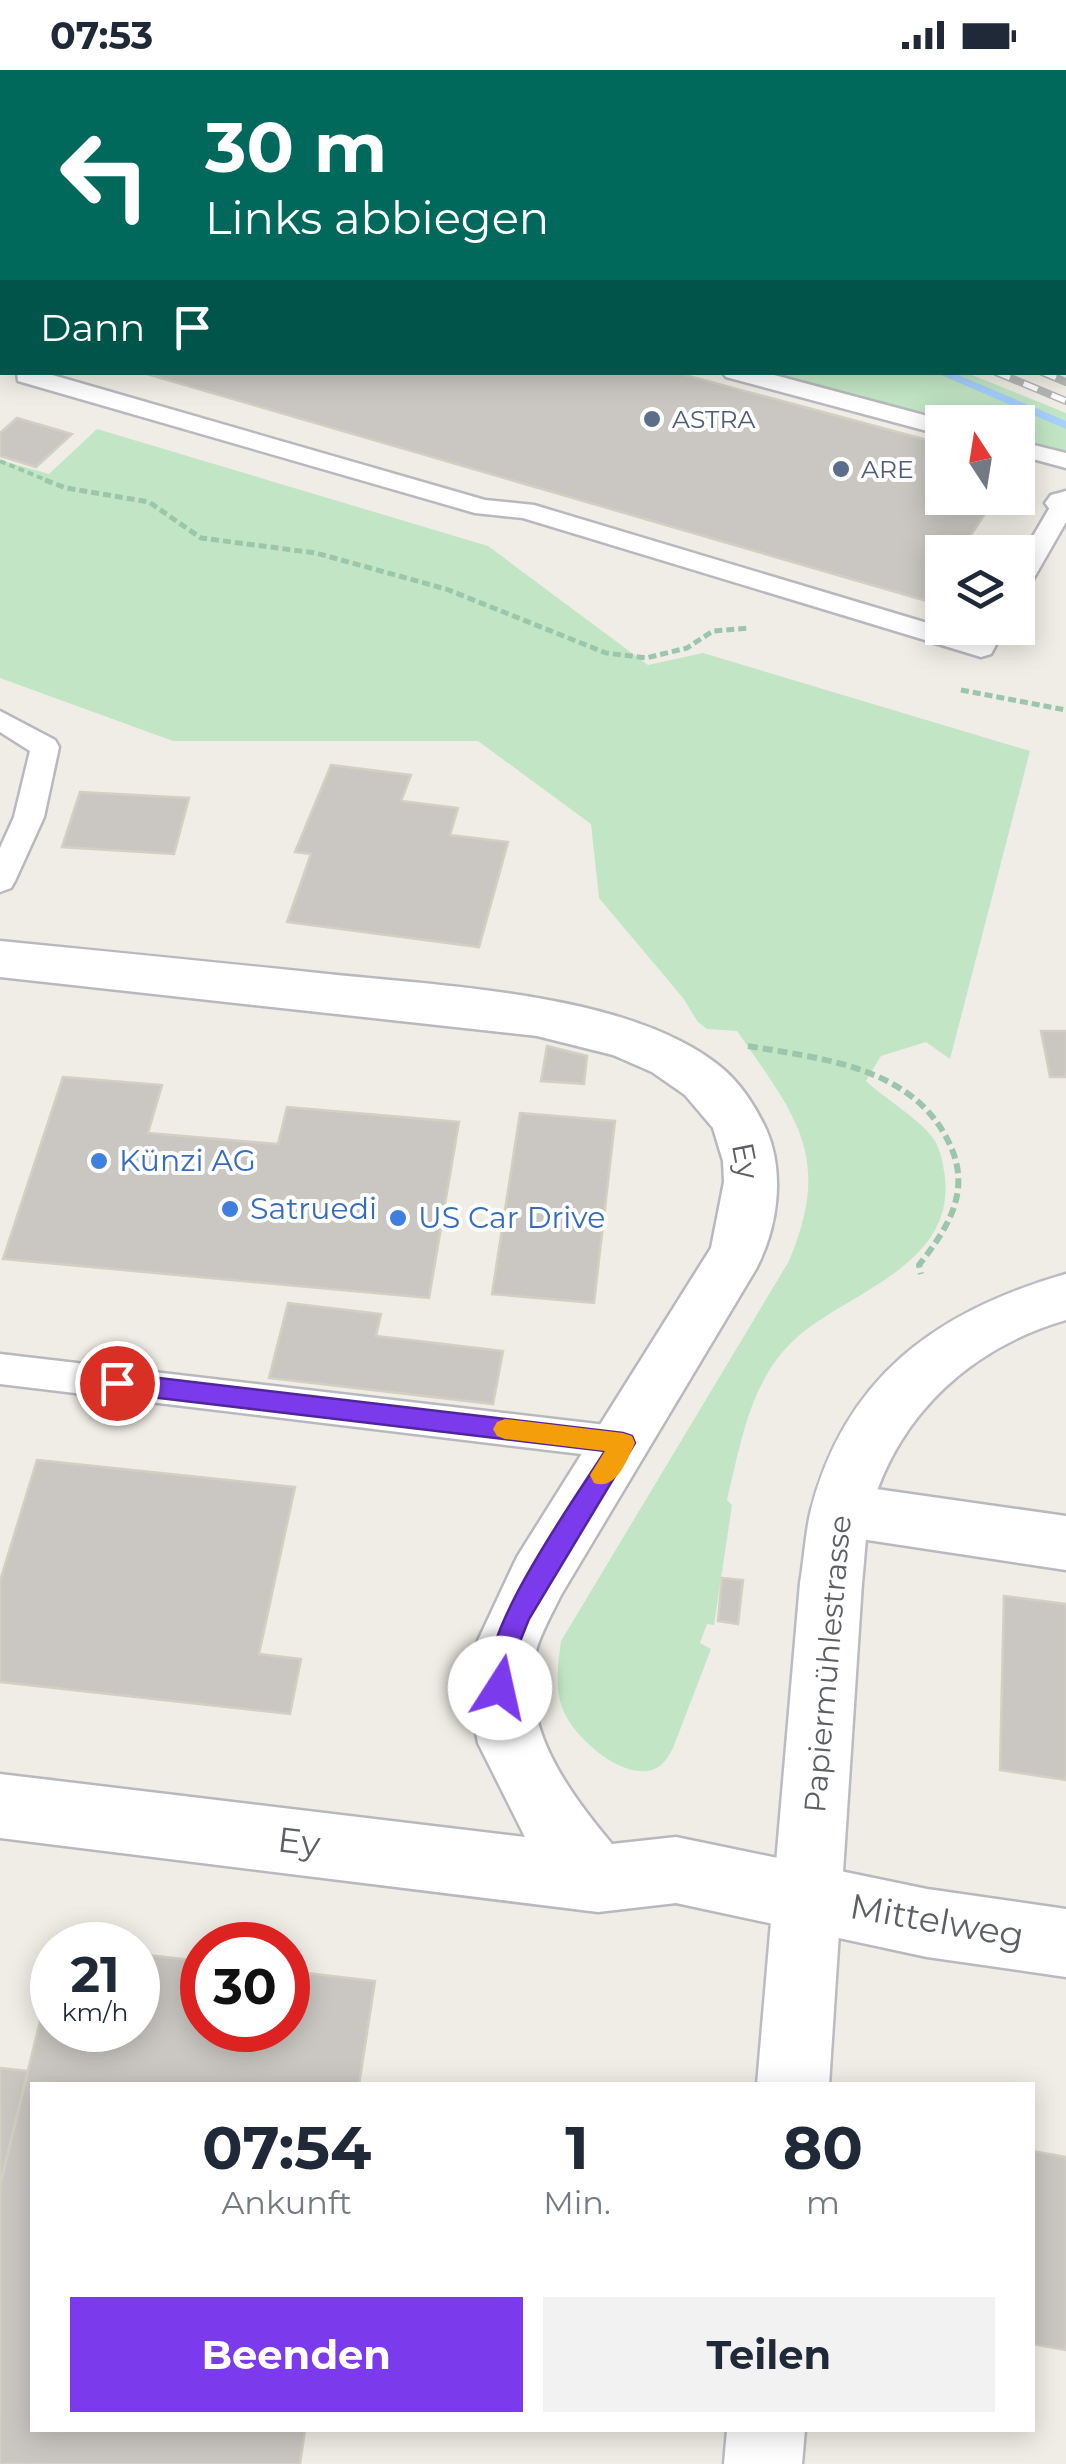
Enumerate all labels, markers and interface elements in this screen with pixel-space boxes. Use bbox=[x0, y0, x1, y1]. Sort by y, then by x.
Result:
text: 07:53 bbox=[50, 12, 153, 59]
text: 30 m bbox=[205, 104, 387, 190]
icon: left bbox=[40, 110, 170, 240]
text: Links abbiegen bbox=[205, 190, 549, 245]
icon: arrive bbox=[165, 300, 220, 355]
text: Dann bbox=[40, 304, 145, 351]
place label: ASTRA bbox=[672, 404, 755, 434]
north arrow bbox=[925, 405, 1035, 515]
map controls bbox=[925, 405, 1035, 645]
marker: ASTRA bbox=[641, 408, 663, 430]
place label: ARE bbox=[861, 454, 914, 484]
marker: ARE bbox=[830, 458, 852, 480]
button: layers bbox=[925, 535, 1035, 645]
street label: Ey bbox=[724, 1140, 767, 1183]
place label: Künzi AG bbox=[119, 1142, 256, 1179]
marker: Künzi AG bbox=[88, 1150, 110, 1172]
place label: Satruedi bbox=[250, 1190, 377, 1227]
marker: Satruedi bbox=[219, 1198, 241, 1220]
place label: US Car Drive bbox=[418, 1199, 605, 1236]
marker: US Car Drive bbox=[387, 1207, 409, 1229]
pin bbox=[75, 1341, 160, 1426]
icon: arrive bbox=[90, 1356, 145, 1411]
street label: Papiermühlestrasse bbox=[796, 1514, 859, 1814]
position arrow bbox=[448, 1636, 552, 1740]
street label: Ey bbox=[275, 1818, 323, 1865]
street label: Mittelweg bbox=[847, 1884, 1027, 1957]
speed limit sign: 30 bbox=[180, 1922, 310, 2052]
text: 21 bbox=[70, 1944, 120, 2005]
text: km/h bbox=[62, 1997, 128, 2027]
text: 07:54 bbox=[202, 2111, 371, 2184]
text: 1 bbox=[565, 2111, 589, 2184]
text: 80 bbox=[783, 2111, 863, 2184]
text: Ankunft bbox=[221, 2183, 352, 2222]
text: Min. bbox=[543, 2183, 611, 2222]
text: m bbox=[806, 2183, 840, 2222]
button: Beenden bbox=[70, 2297, 523, 2412]
button: Teilen bbox=[543, 2297, 995, 2412]

